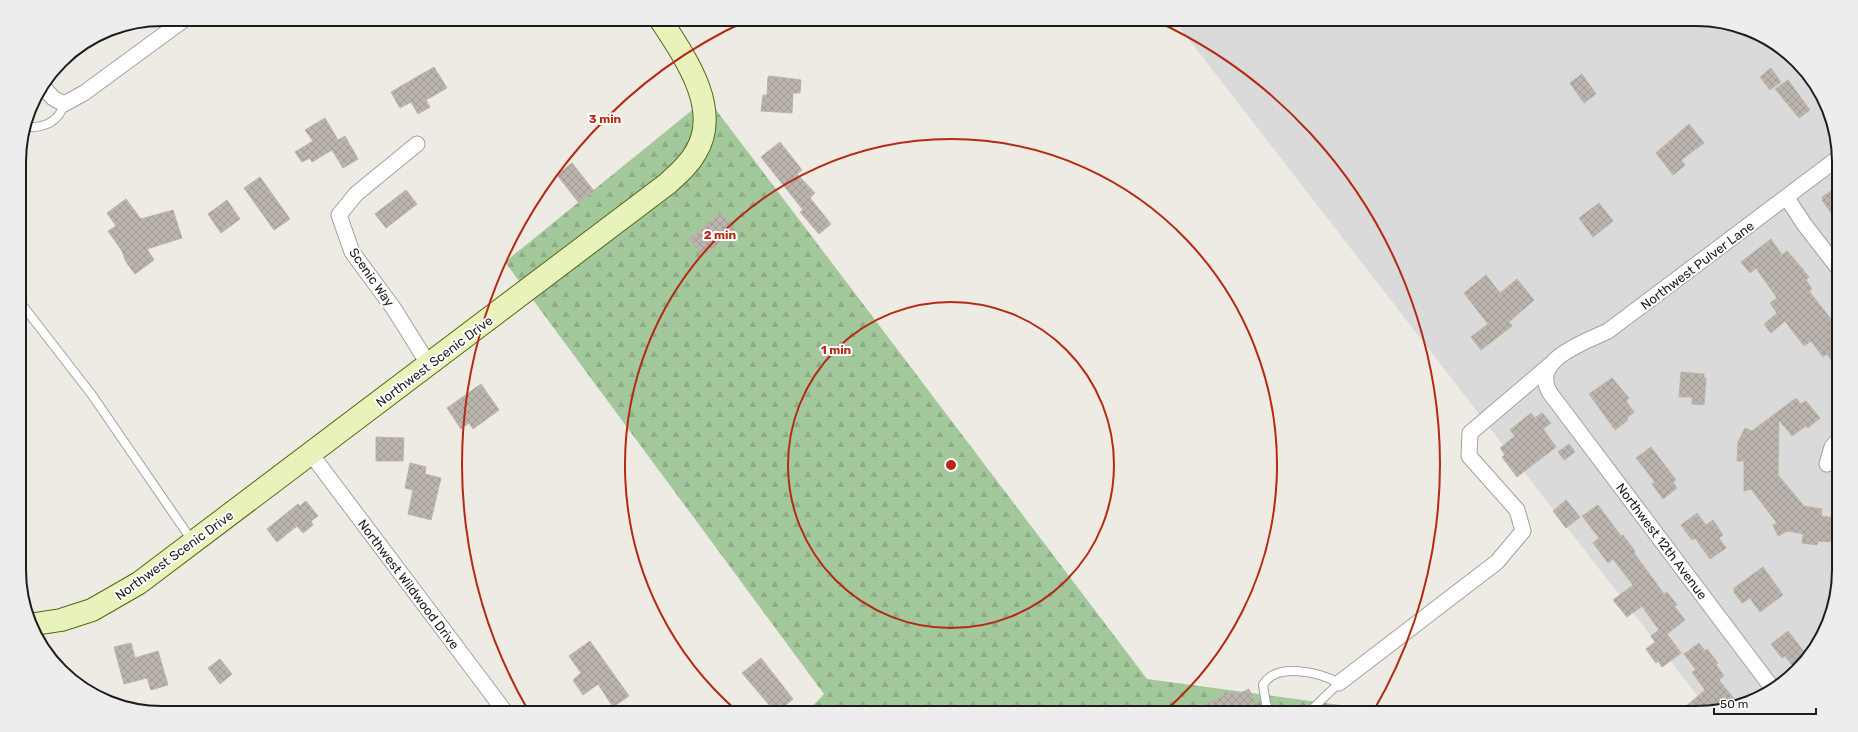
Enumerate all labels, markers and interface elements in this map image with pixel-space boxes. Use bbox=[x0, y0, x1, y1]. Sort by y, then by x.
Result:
text: 3 min bbox=[589, 112, 622, 126]
street label: Northwest Pulver Lane bbox=[1638, 218, 1757, 313]
text: 2 min bbox=[704, 228, 737, 242]
street label: Scenic Way bbox=[346, 245, 397, 309]
street label: Northwest Scenic Drive bbox=[373, 313, 496, 410]
text: 1 min bbox=[821, 343, 852, 357]
centre of rings bbox=[944, 458, 958, 472]
street label: Northwest 12th Avenue bbox=[1613, 480, 1710, 602]
street label: Northwest Scenic Drive bbox=[112, 508, 236, 603]
street label: Northwest Wildwood Drive bbox=[355, 517, 462, 652]
scale bar bbox=[1714, 690, 1816, 716]
text: 50 m bbox=[1720, 697, 1748, 711]

